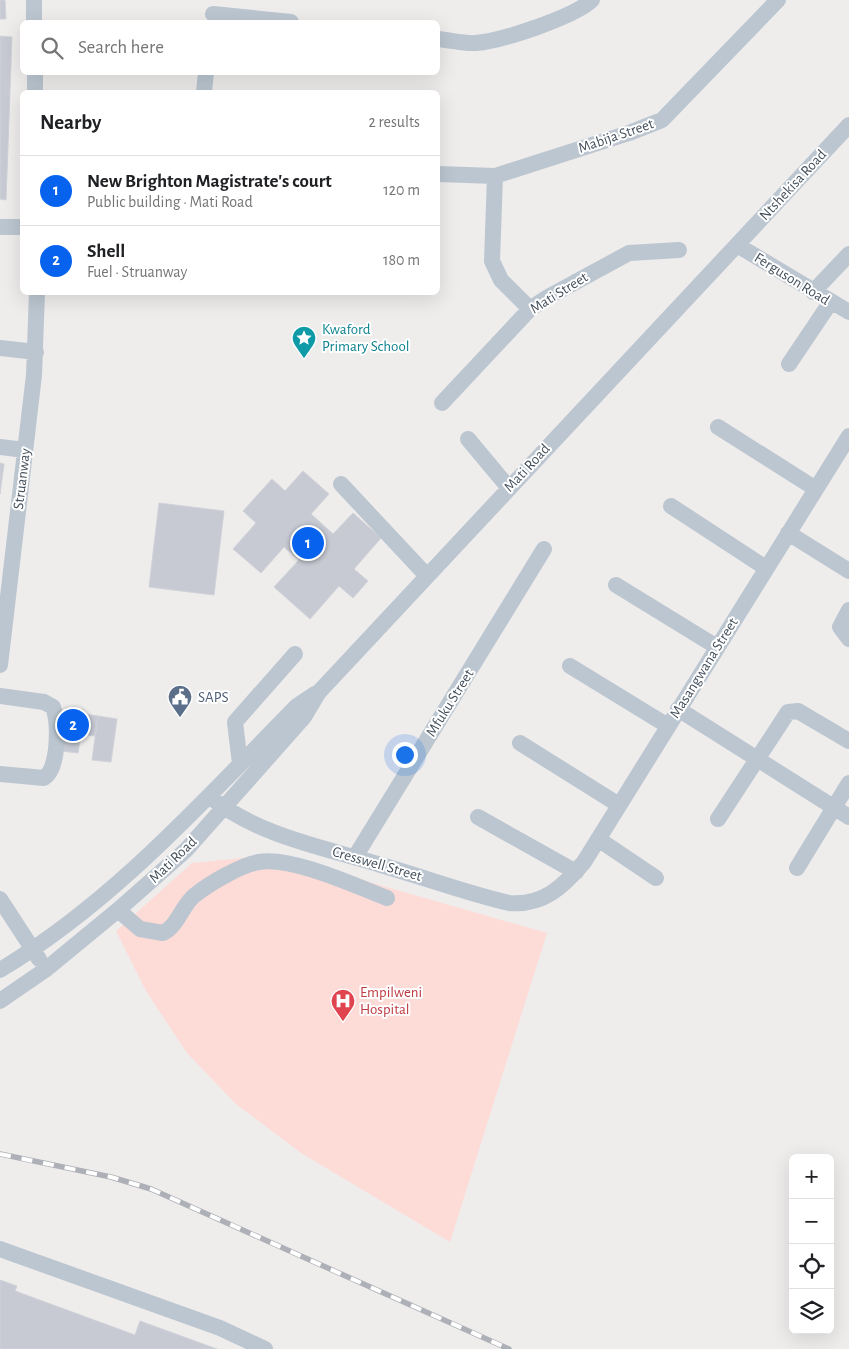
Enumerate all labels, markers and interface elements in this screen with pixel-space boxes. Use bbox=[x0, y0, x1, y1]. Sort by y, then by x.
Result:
search box bbox=[20, 20, 440, 75]
icon: search bbox=[38, 34, 66, 62]
text: Search here bbox=[78, 38, 164, 57]
text: Nearby bbox=[40, 112, 101, 133]
text: 2 results bbox=[368, 114, 420, 130]
street label: Mabija Street bbox=[576, 116, 656, 156]
street label: Ntshekisa Road bbox=[757, 147, 829, 223]
text: New Brighton Magistrate's court bbox=[87, 172, 332, 191]
text: 1 bbox=[53, 182, 59, 198]
text: 120 m bbox=[383, 182, 420, 198]
text: Public building · Mati Road bbox=[87, 194, 253, 210]
text: Shell bbox=[87, 242, 125, 261]
street label: Ferguson Road bbox=[752, 250, 832, 308]
text: 2 bbox=[52, 252, 60, 268]
text: 180 m bbox=[383, 252, 420, 268]
text: Fuel · Struanway bbox=[87, 264, 187, 280]
street label: Mati Street bbox=[528, 269, 591, 317]
place label: Kwaford Primary School bbox=[322, 322, 410, 354]
place icon: Kwaford Primary School bbox=[291, 325, 317, 359]
street label: Mati Road bbox=[501, 441, 553, 495]
street label: Struanway bbox=[11, 447, 33, 510]
pin: 1 bbox=[292, 524, 324, 562]
street label: Masangwana Street bbox=[667, 615, 741, 721]
street label: Mfuku Street bbox=[423, 666, 477, 739]
public building icon: SAPS bbox=[167, 684, 193, 718]
place label: SAPS bbox=[198, 690, 229, 705]
pin: 2 bbox=[57, 706, 89, 744]
your location bbox=[392, 742, 418, 768]
street label: Mati Road bbox=[146, 834, 200, 886]
street label: Cresswell Street bbox=[331, 844, 424, 884]
place label: Empilweni Hospital bbox=[360, 985, 422, 1017]
hospital icon: Empilweni Hospital bbox=[330, 988, 356, 1022]
map controls bbox=[789, 1154, 834, 1334]
button: + bbox=[789, 1154, 834, 1199]
button: − bbox=[789, 1199, 834, 1244]
button: locate bbox=[789, 1244, 834, 1289]
button: layers bbox=[789, 1289, 834, 1334]

